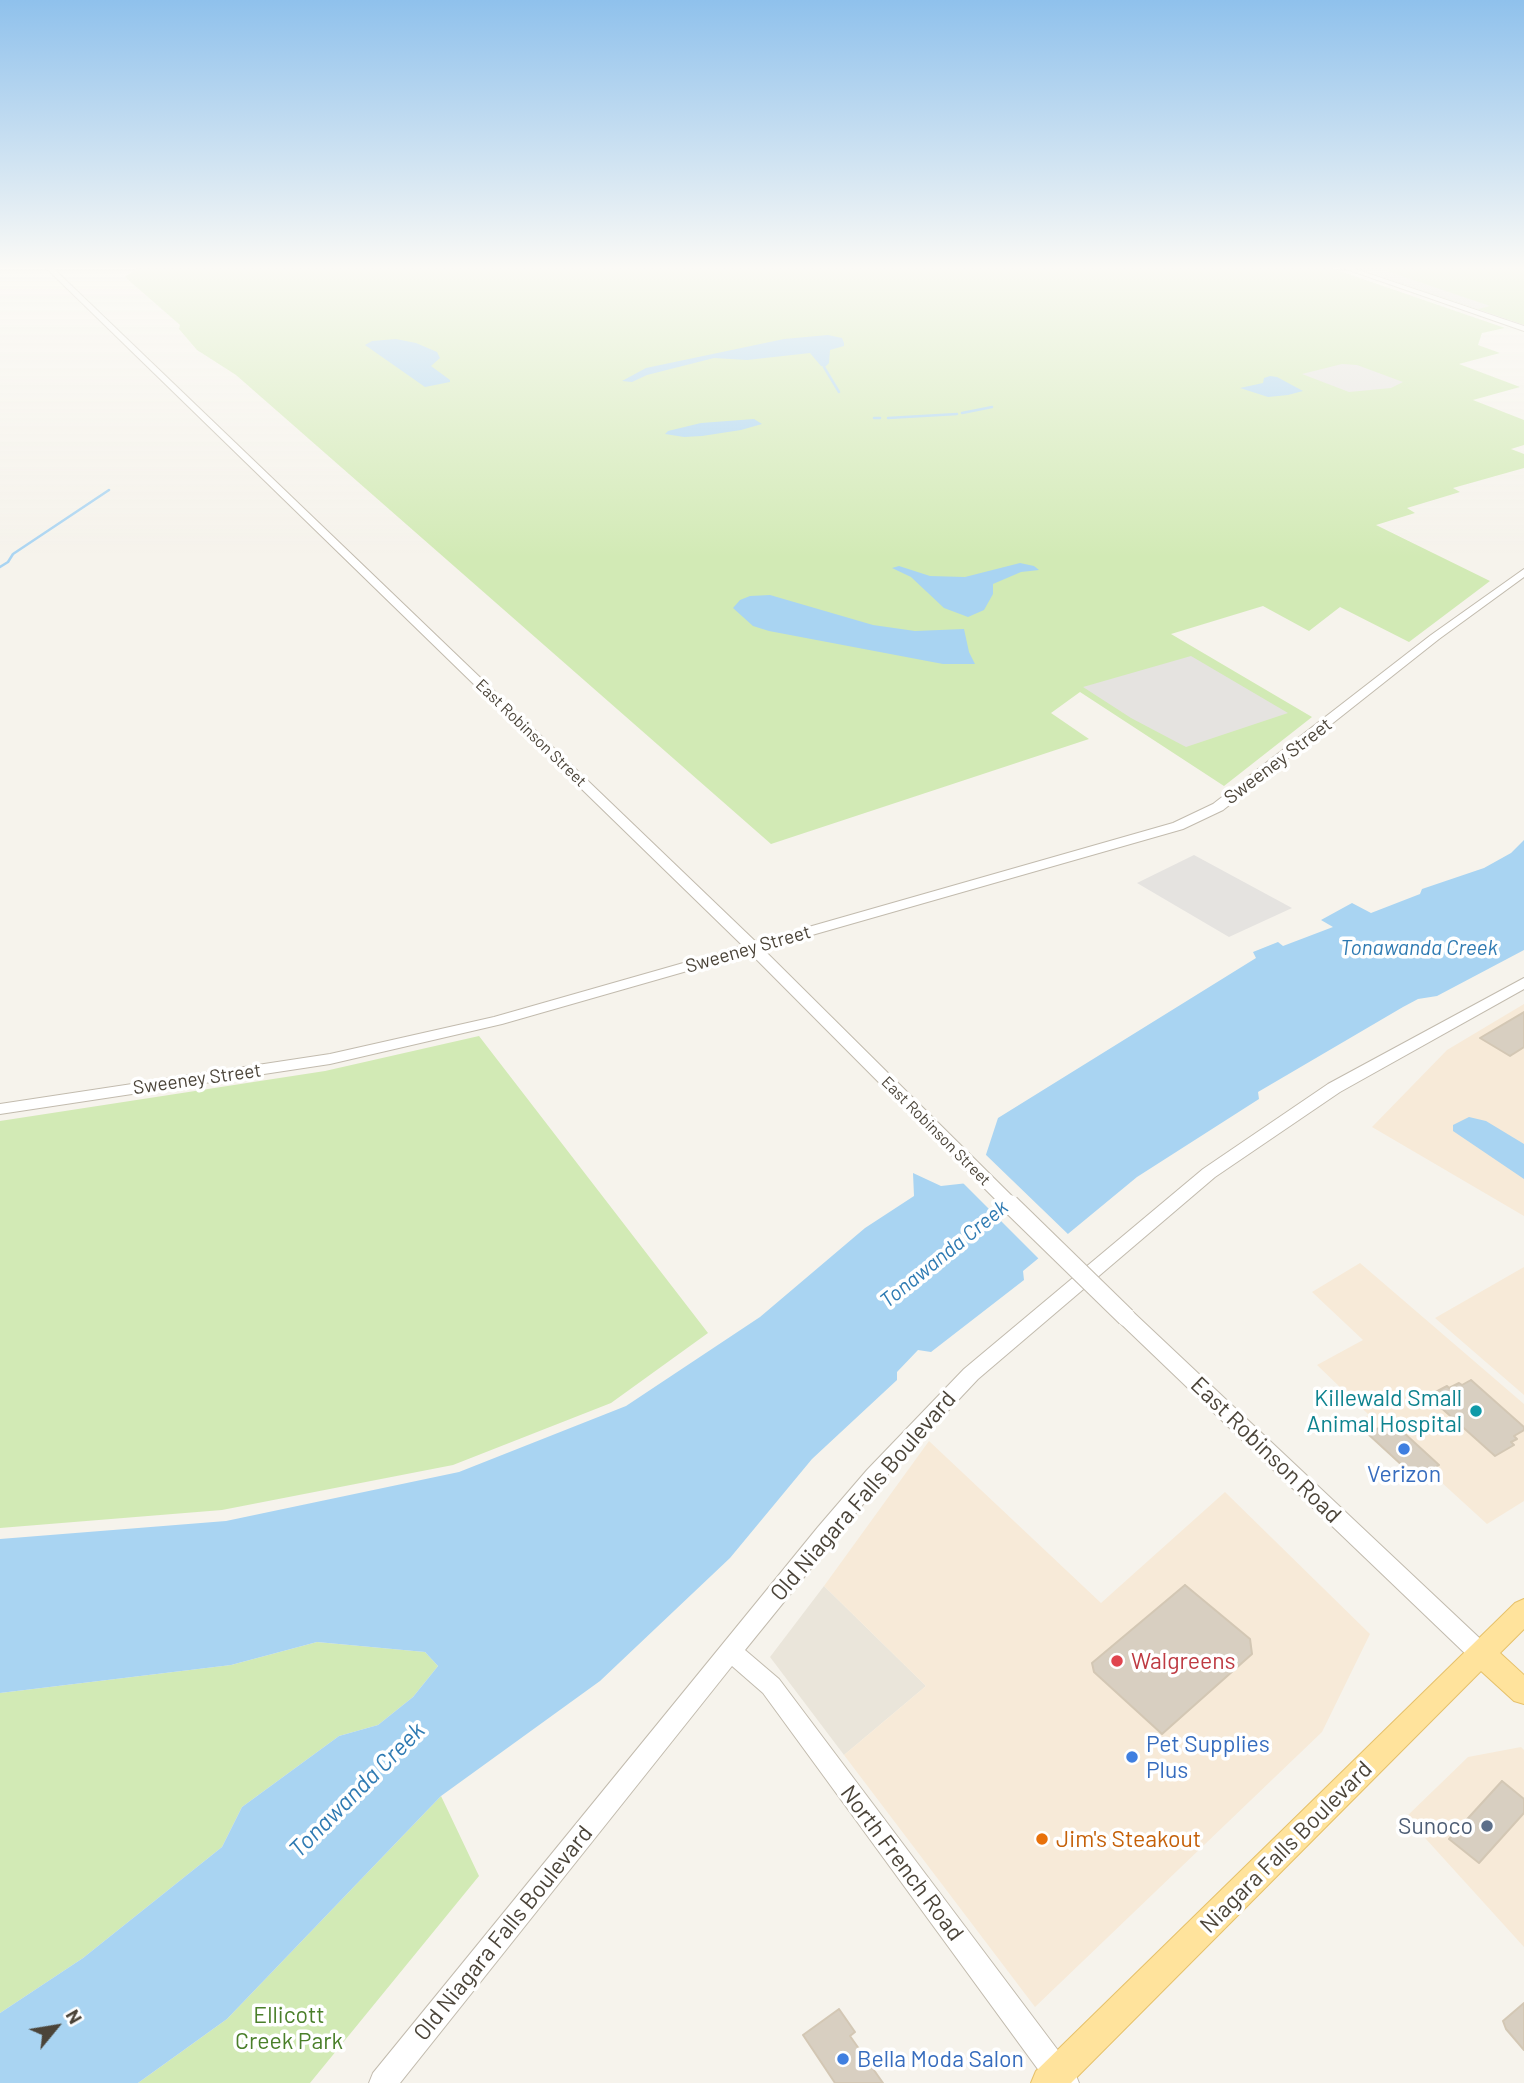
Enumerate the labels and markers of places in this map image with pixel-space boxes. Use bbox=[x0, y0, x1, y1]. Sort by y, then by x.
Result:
place label: Killewald Small Animal Hospital bbox=[1306, 1384, 1462, 1438]
marker: Killewald Small Animal Hospital bbox=[1468, 1403, 1484, 1419]
marker: Verizon bbox=[1396, 1441, 1412, 1457]
place label: Verizon bbox=[1367, 1460, 1441, 1488]
place label: Walgreens bbox=[1131, 1647, 1236, 1675]
marker: Walgreens bbox=[1109, 1653, 1125, 1669]
place label: Pet Supplies Plus bbox=[1146, 1730, 1270, 1784]
marker: Pet Supplies Plus bbox=[1124, 1749, 1140, 1765]
place label: Sunoco bbox=[1398, 1812, 1473, 1840]
marker: Sunoco bbox=[1479, 1818, 1495, 1834]
place label: Jim's Steakout bbox=[1056, 1825, 1201, 1853]
marker: Jim's Steakout bbox=[1034, 1831, 1050, 1847]
place label: Bella Moda Salon bbox=[857, 2045, 1024, 2073]
marker: Bella Moda Salon bbox=[835, 2051, 851, 2067]

